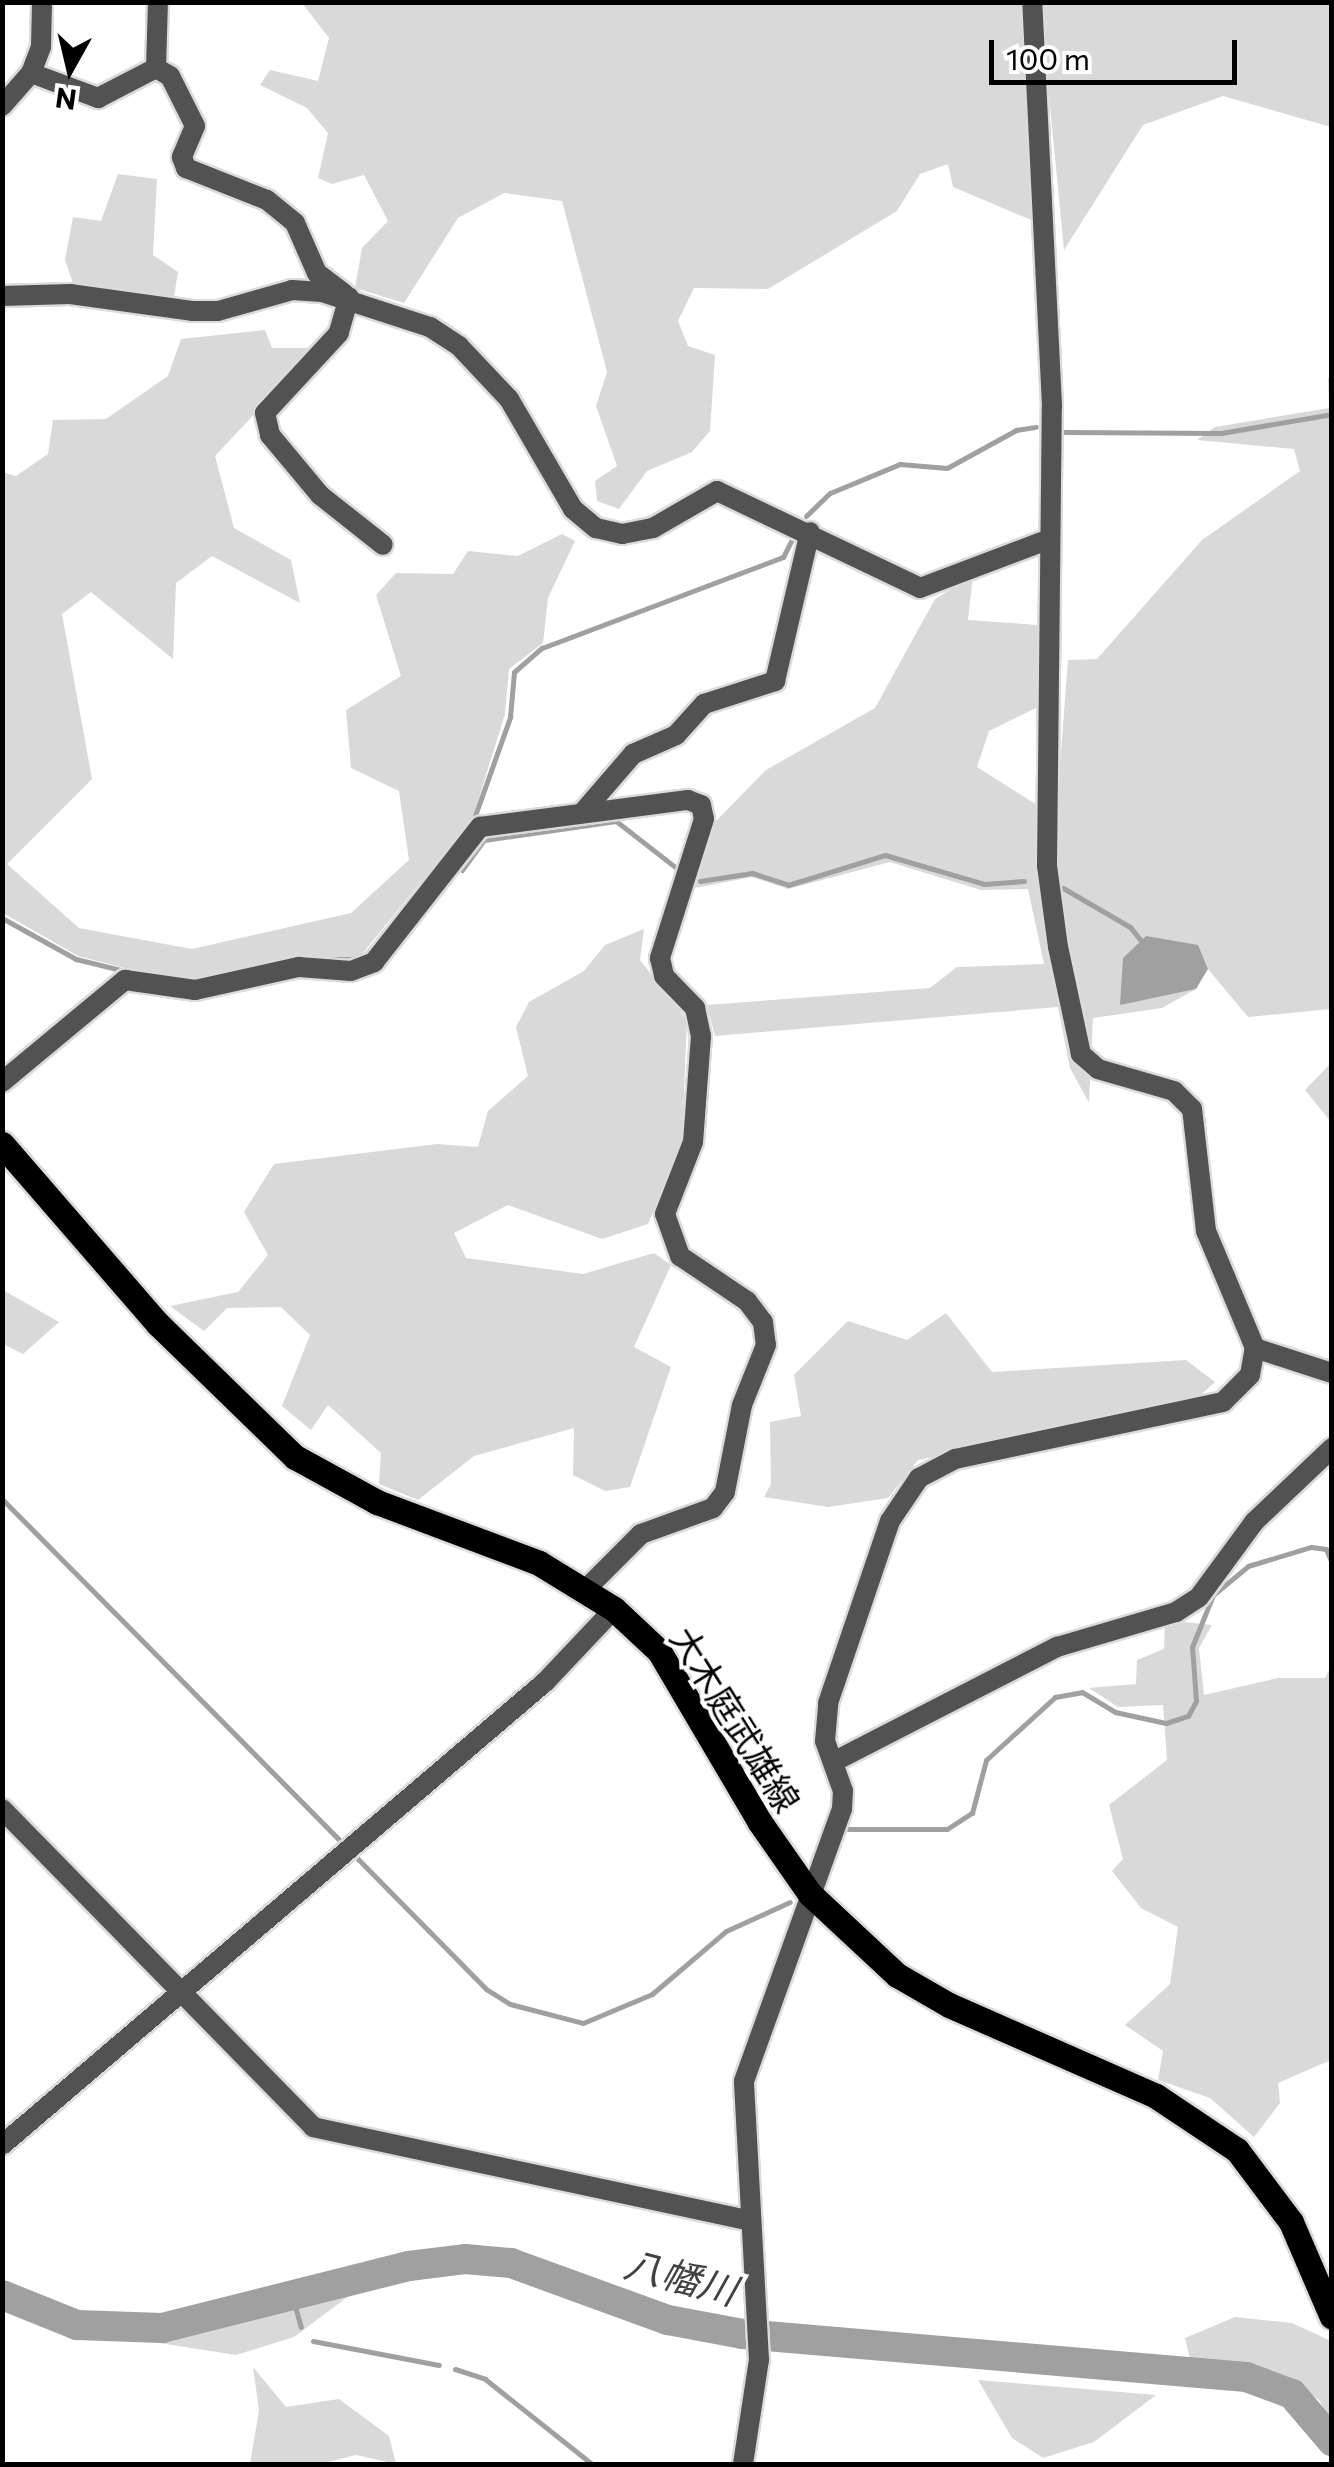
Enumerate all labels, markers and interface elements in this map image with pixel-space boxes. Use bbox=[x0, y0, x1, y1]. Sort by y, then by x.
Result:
north arrow bbox=[20, 20, 120, 120]
scale bar bbox=[994, 20, 1242, 82]
text: 100 m bbox=[1006, 39, 1090, 76]
text: N bbox=[53, 81, 79, 118]
street label: 大木庭武雄線 bbox=[663, 1619, 809, 1819]
water label: 八幡川 bbox=[620, 2239, 742, 2313]

